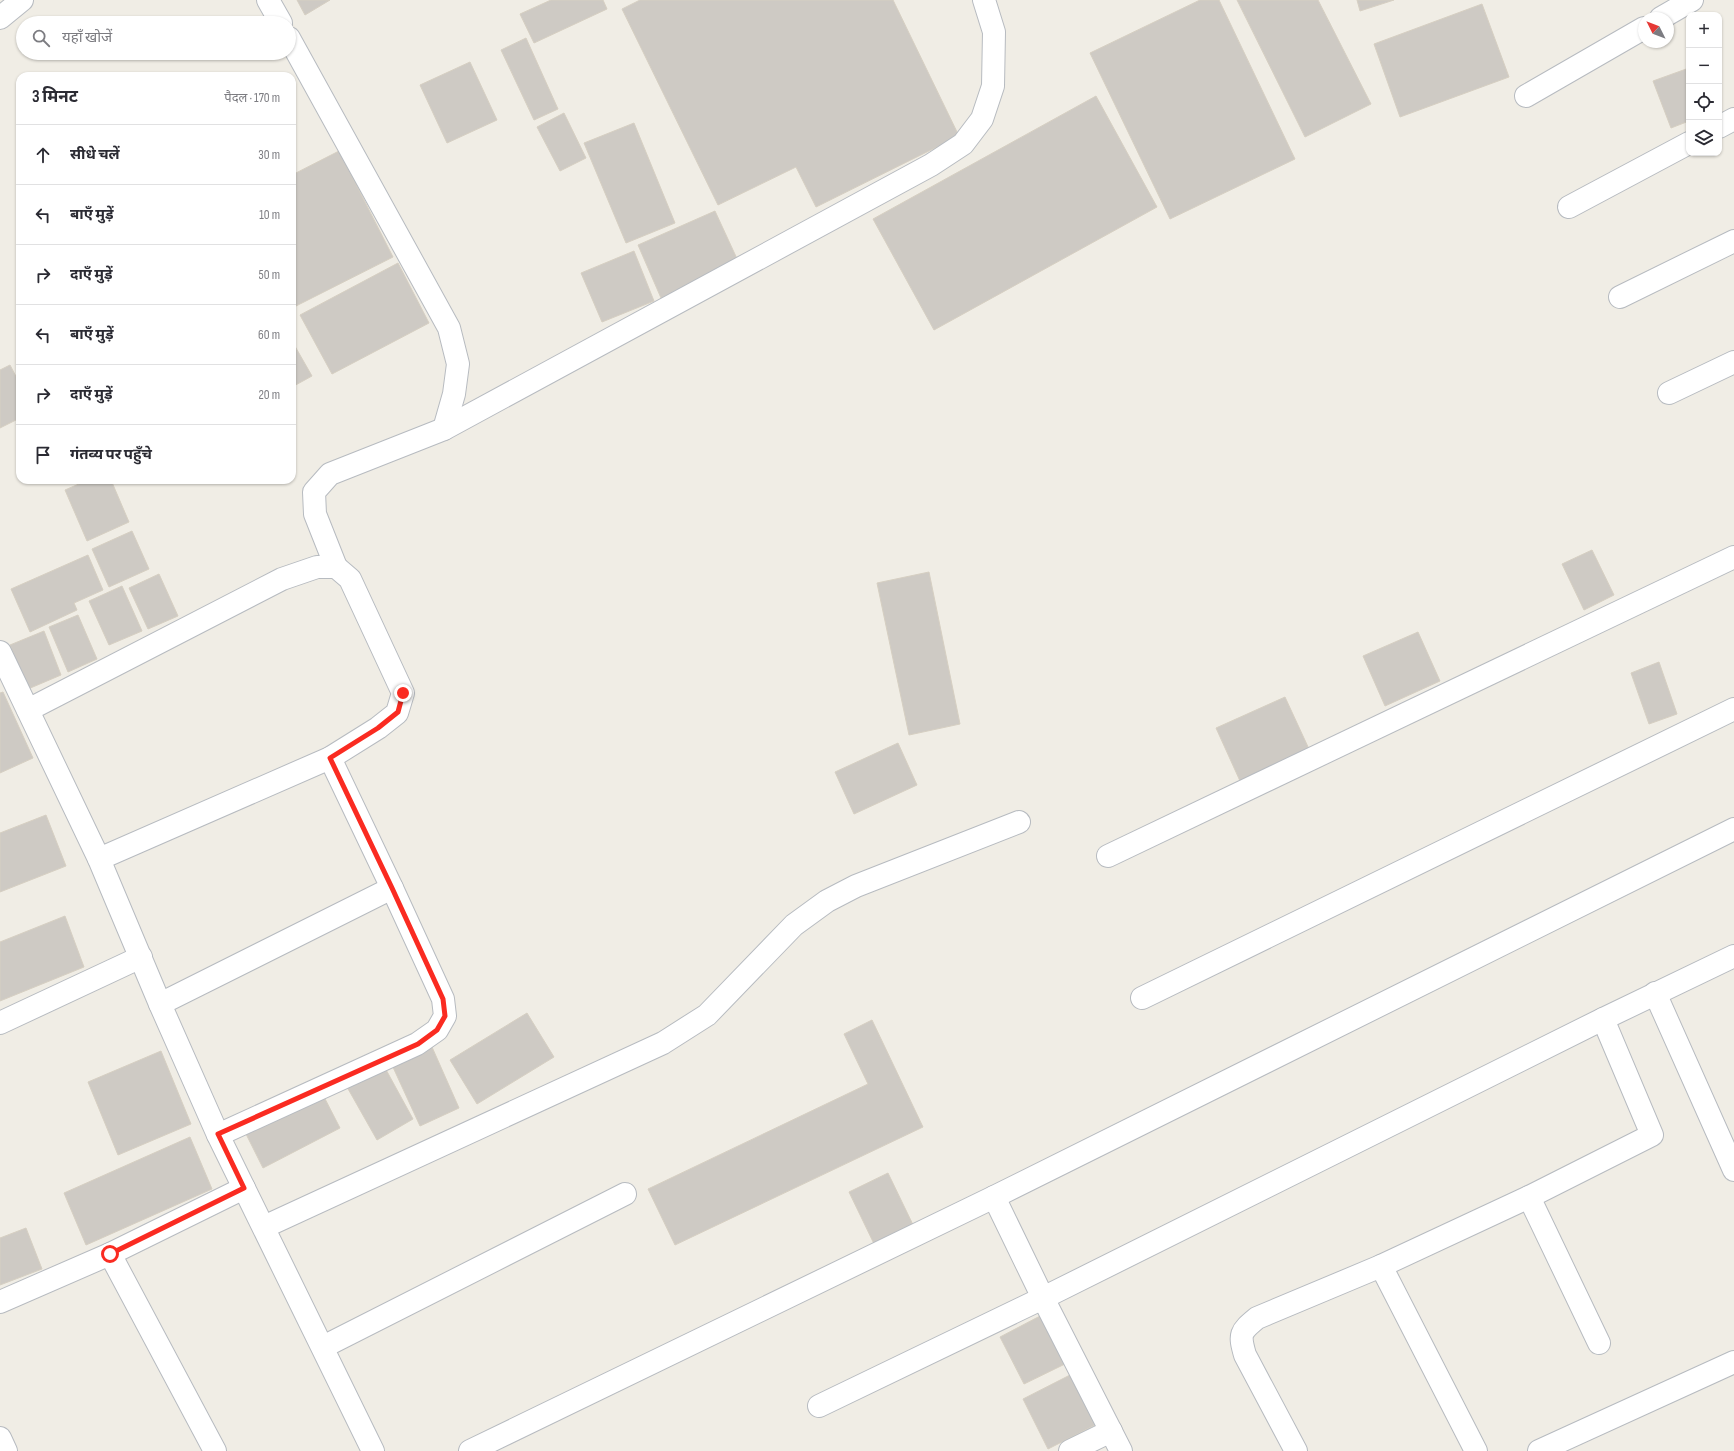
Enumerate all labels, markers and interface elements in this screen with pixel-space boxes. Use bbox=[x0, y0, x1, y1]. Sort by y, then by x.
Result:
north arrow bbox=[1638, 12, 1674, 48]
map controls bbox=[1686, 12, 1722, 156]
button: + bbox=[1686, 12, 1722, 48]
search box bbox=[16, 16, 296, 60]
icon: search bbox=[30, 27, 52, 49]
text: यहाँ खोजें bbox=[62, 28, 112, 47]
button: − bbox=[1686, 48, 1722, 84]
button: locate bbox=[1686, 84, 1722, 120]
text: 3 मिनट bbox=[32, 87, 78, 107]
text: पैदल · 170 m bbox=[224, 90, 280, 106]
button: layers bbox=[1686, 120, 1722, 156]
icon: ahead bbox=[32, 144, 54, 166]
text: सीधे चलें bbox=[70, 145, 120, 164]
text: 30 m bbox=[258, 147, 280, 163]
icon: left bbox=[32, 204, 54, 226]
text: बाएँ मुड़ें bbox=[70, 205, 113, 224]
text: 10 m bbox=[259, 207, 280, 223]
icon: right bbox=[32, 264, 54, 286]
text: दाएँ मुड़ें bbox=[70, 265, 113, 284]
text: 50 m bbox=[259, 267, 280, 283]
icon: left bbox=[32, 324, 54, 346]
text: बाएँ मुड़ें bbox=[70, 325, 113, 344]
text: 60 m bbox=[258, 327, 280, 343]
icon: right bbox=[32, 384, 54, 406]
text: दाएँ मुड़ें bbox=[70, 385, 113, 404]
text: 20 m bbox=[258, 387, 280, 403]
icon: arrive bbox=[32, 444, 54, 466]
text: गंतव्य पर पहुँचे bbox=[70, 445, 152, 464]
route end bbox=[394, 684, 412, 702]
route start bbox=[101, 1245, 119, 1263]

